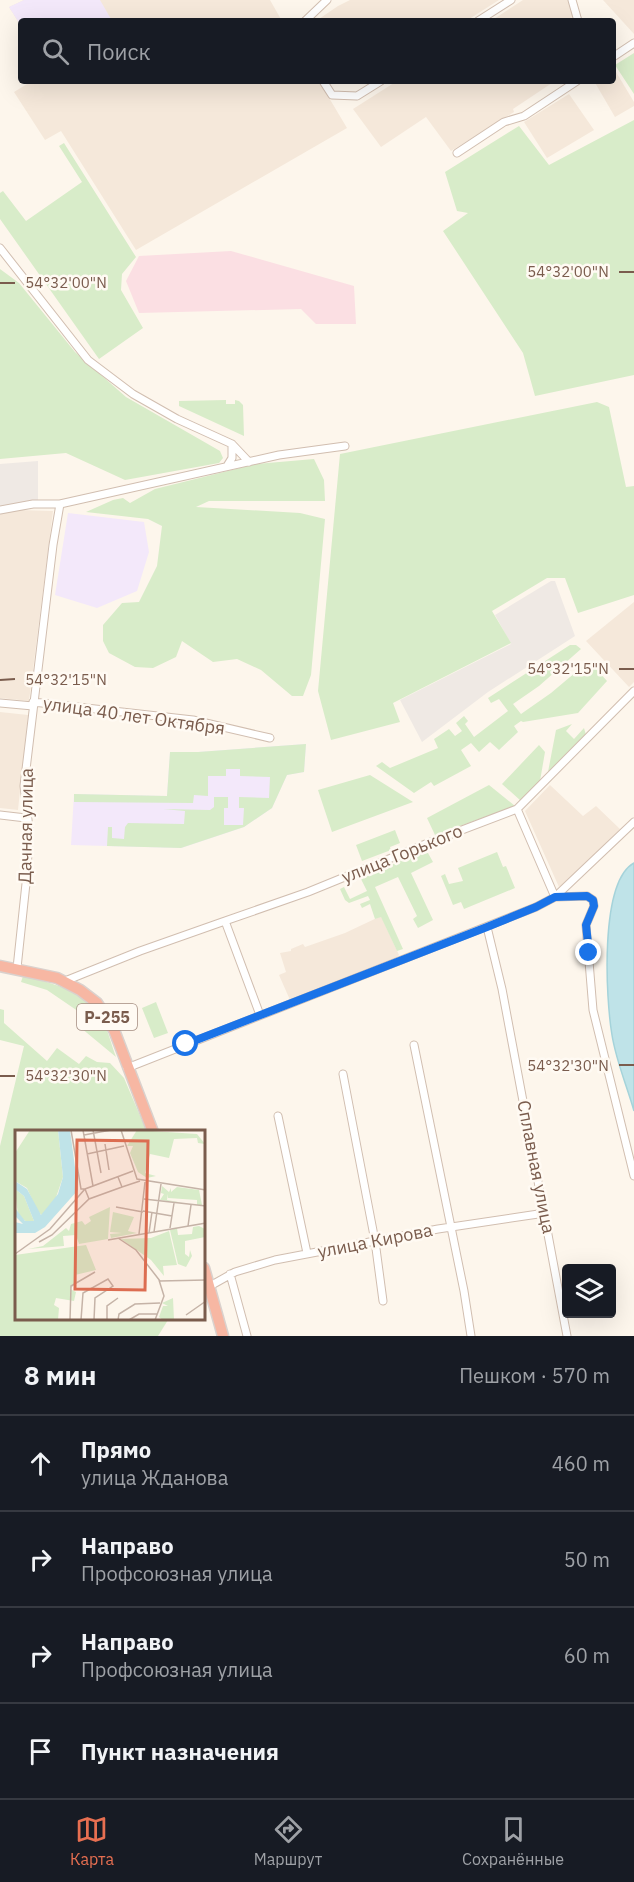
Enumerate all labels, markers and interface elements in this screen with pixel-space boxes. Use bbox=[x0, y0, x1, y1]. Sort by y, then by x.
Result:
search box bbox=[18, 18, 616, 84]
icon: search bbox=[39, 35, 72, 68]
text: Поиск bbox=[87, 37, 151, 66]
text: 54°32'00"N bbox=[527, 262, 609, 281]
text: 54°32'00"N bbox=[25, 273, 107, 292]
text: 54°32'15"N bbox=[527, 659, 609, 678]
text: 54°32'15"N bbox=[25, 670, 107, 689]
street label: улица 40 лет Октября bbox=[42, 691, 226, 740]
street label: Дачная улица bbox=[13, 767, 38, 884]
street label: улица Горького bbox=[338, 819, 466, 888]
route end bbox=[575, 939, 601, 965]
road number: Р-255 bbox=[77, 1004, 137, 1030]
route start bbox=[172, 1030, 198, 1056]
text: 54°32'30"N bbox=[527, 1056, 609, 1075]
text: 54°32'30"N bbox=[25, 1066, 107, 1085]
street label: Сплавная улица bbox=[512, 1098, 561, 1236]
inset map bbox=[15, 1130, 206, 1321]
street label: улица Кирова bbox=[316, 1218, 435, 1263]
map controls bbox=[562, 1264, 616, 1318]
button: layers bbox=[562, 1264, 616, 1318]
text: 8 мин bbox=[24, 1358, 96, 1392]
text: Пешком · 570 m bbox=[459, 1362, 610, 1389]
text: Прямо bbox=[81, 1435, 151, 1464]
icon: ahead bbox=[24, 1447, 57, 1480]
text: 460 m bbox=[552, 1450, 610, 1477]
text: улица Жданова bbox=[81, 1464, 228, 1491]
text: Направо bbox=[81, 1531, 174, 1560]
icon: right bbox=[24, 1543, 57, 1576]
text: 50 m bbox=[564, 1546, 610, 1573]
text: Профсоюзная улица bbox=[81, 1560, 273, 1587]
text: Направо bbox=[81, 1627, 174, 1656]
icon: right bbox=[24, 1639, 57, 1672]
text: 60 m bbox=[564, 1642, 610, 1669]
text: Профсоюзная улица bbox=[81, 1656, 273, 1683]
icon: arrive bbox=[24, 1735, 57, 1768]
text: Пункт назначения bbox=[81, 1737, 279, 1766]
tab: Карта bbox=[70, 1813, 114, 1869]
tab: Маршрут bbox=[254, 1813, 322, 1869]
tab: Сохранённые bbox=[462, 1813, 564, 1869]

